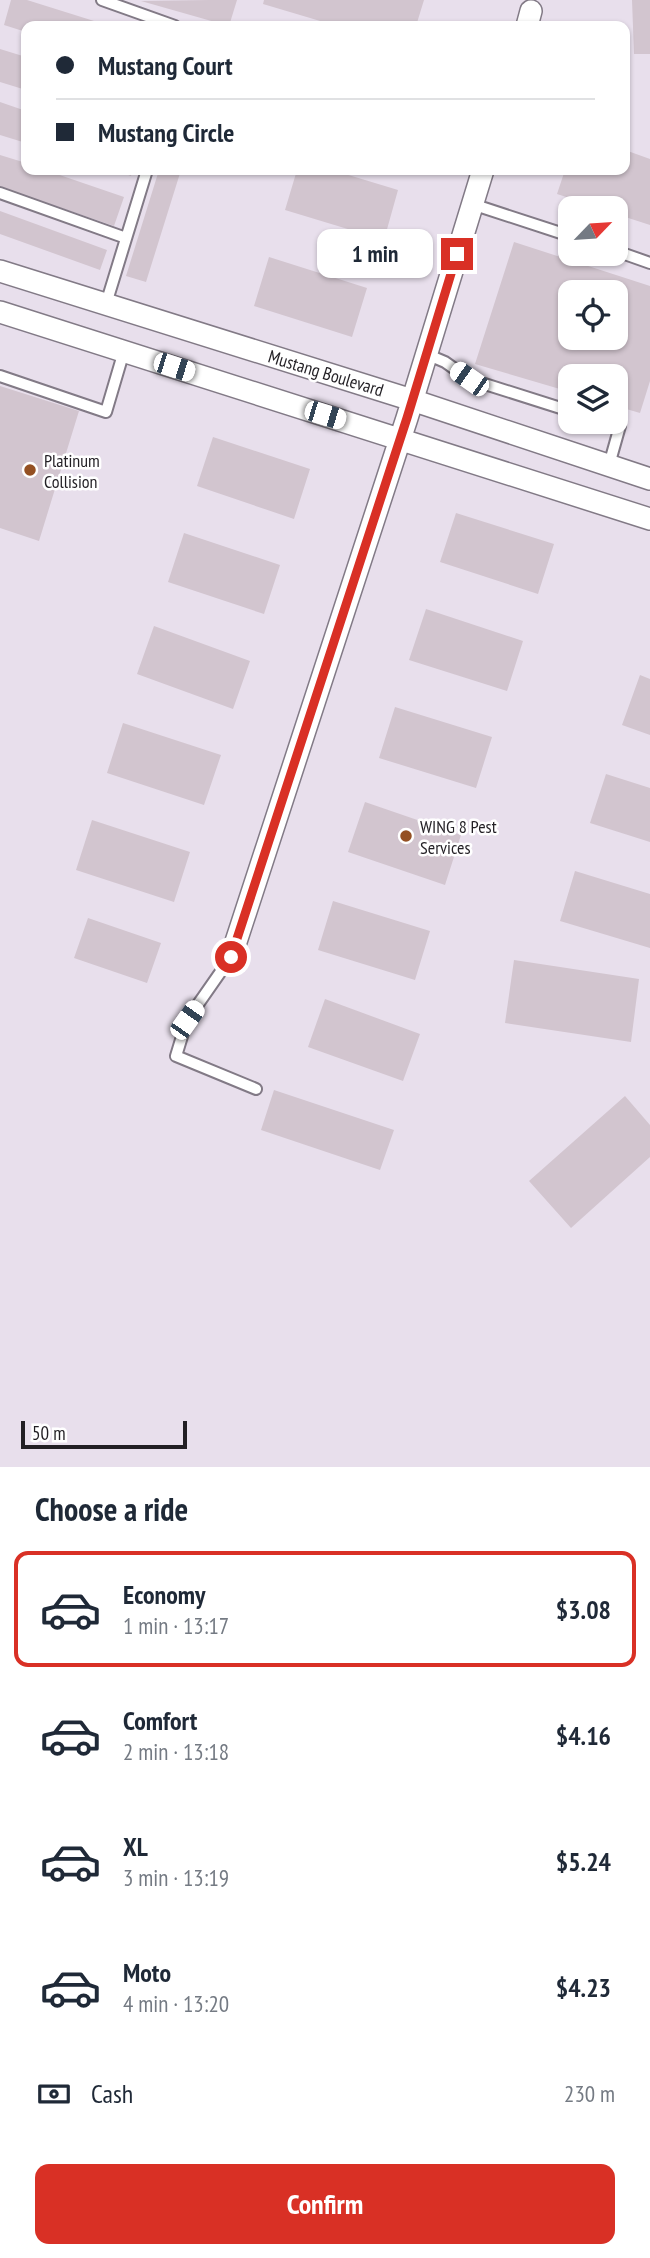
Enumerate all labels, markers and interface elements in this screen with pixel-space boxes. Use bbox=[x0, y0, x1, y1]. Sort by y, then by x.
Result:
text: Mustang Court bbox=[98, 49, 233, 82]
text: Mustang Circle bbox=[98, 116, 234, 149]
north arrow bbox=[558, 196, 628, 266]
map controls bbox=[558, 196, 628, 434]
callout: 1 min bbox=[317, 230, 433, 278]
route end bbox=[441, 238, 473, 270]
text: 1 min bbox=[352, 239, 398, 268]
button: locate bbox=[558, 280, 628, 350]
street label: Mustang Boulevard bbox=[266, 345, 386, 401]
car bbox=[151, 351, 198, 383]
car bbox=[446, 358, 493, 400]
button: layers bbox=[558, 364, 628, 434]
car bbox=[302, 399, 349, 431]
place label: Platinum Collision bbox=[44, 449, 100, 493]
marker: Platinum Collision bbox=[22, 462, 38, 478]
place label: WING 8 Pest Services bbox=[420, 815, 497, 859]
marker: WING 8 Pest Services bbox=[398, 828, 414, 844]
route start bbox=[215, 941, 247, 973]
car bbox=[167, 997, 208, 1043]
scale bar bbox=[21, 1418, 187, 1450]
text: 50 m bbox=[32, 1421, 66, 1445]
text: Choose a ride bbox=[35, 1488, 188, 1530]
icon: car bbox=[39, 1578, 102, 1641]
text: Economy bbox=[123, 1578, 205, 1611]
text: $3.08 bbox=[556, 1593, 611, 1626]
text: 1 min · 13:17 bbox=[123, 1611, 229, 1640]
icon: car bbox=[39, 1704, 102, 1767]
text: Comfort bbox=[123, 1704, 197, 1737]
text: $4.16 bbox=[556, 1719, 611, 1752]
text: 2 min · 13:18 bbox=[123, 1737, 229, 1766]
icon: car bbox=[39, 1830, 102, 1893]
text: XL bbox=[123, 1830, 148, 1863]
text: $5.24 bbox=[556, 1845, 611, 1878]
text: 3 min · 13:19 bbox=[123, 1863, 229, 1892]
icon: car bbox=[39, 1956, 102, 2019]
text: Moto bbox=[123, 1956, 171, 1989]
text: $4.23 bbox=[556, 1971, 611, 2004]
text: 4 min · 13:20 bbox=[123, 1989, 229, 2018]
icon: cash bbox=[35, 2075, 73, 2113]
text: Cash bbox=[91, 2077, 133, 2110]
text: 230 m bbox=[564, 2079, 615, 2108]
button: Confirm bbox=[35, 2164, 615, 2244]

